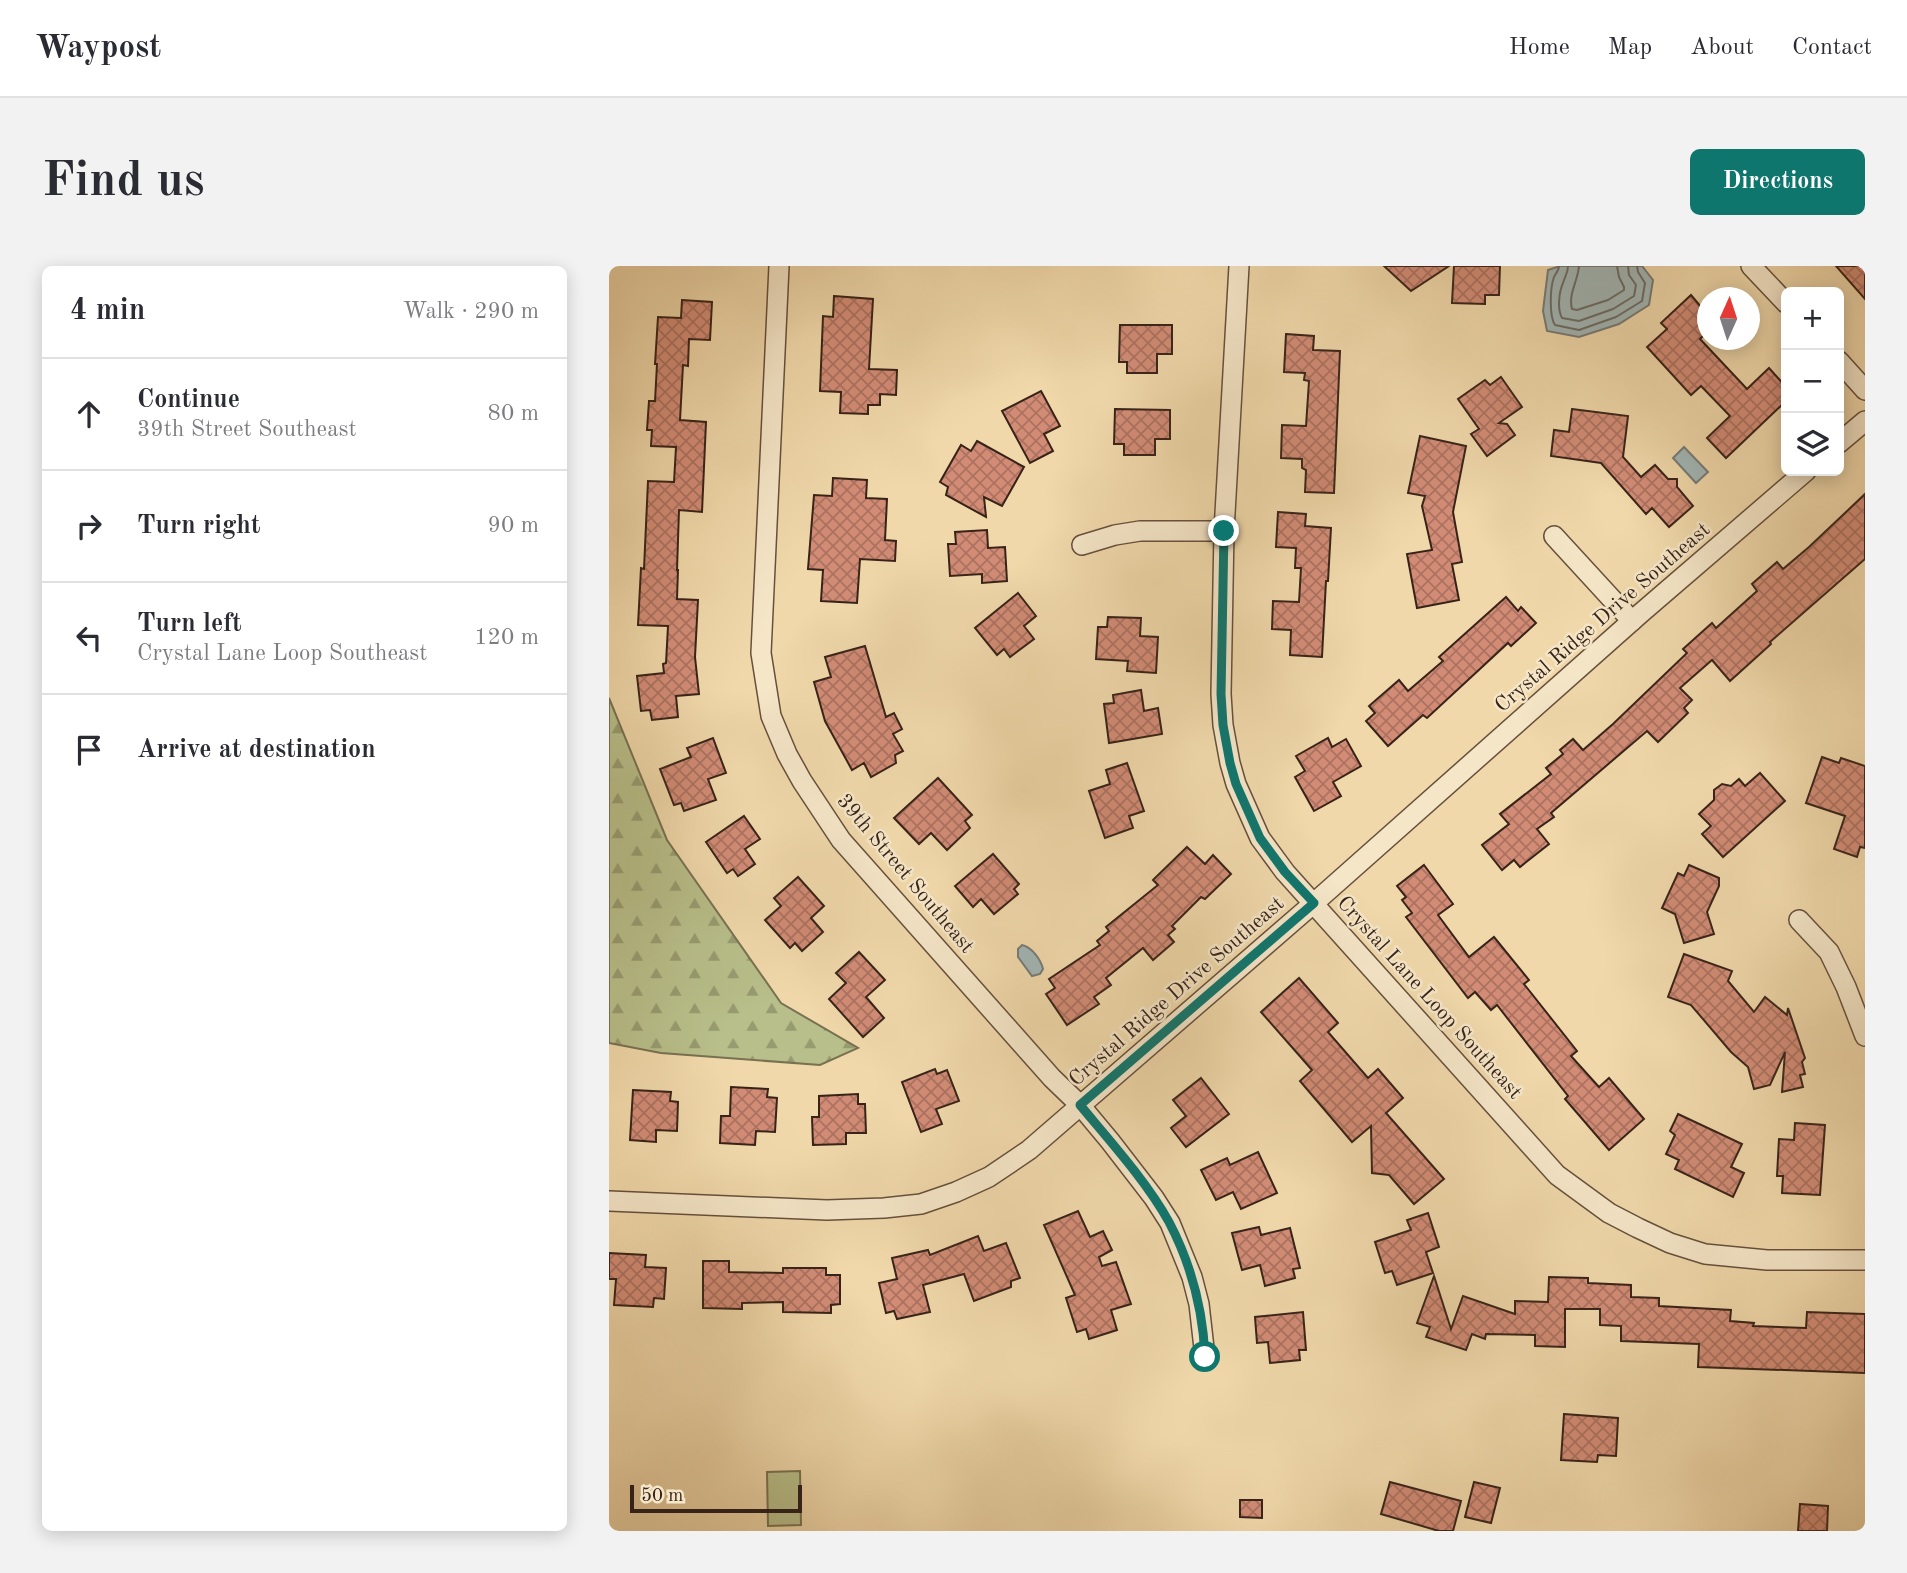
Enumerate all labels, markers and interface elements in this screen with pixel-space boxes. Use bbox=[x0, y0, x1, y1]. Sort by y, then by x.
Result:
text: Waypost bbox=[35, 32, 161, 65]
text: Home bbox=[1509, 36, 1570, 60]
text: Map bbox=[1608, 36, 1652, 60]
text: About bbox=[1690, 36, 1754, 60]
text: Contact bbox=[1792, 36, 1872, 60]
button: Directions bbox=[1690, 149, 1865, 215]
text: Find us bbox=[42, 158, 205, 207]
north arrow bbox=[1697, 287, 1760, 350]
map controls bbox=[1781, 287, 1844, 476]
button: + bbox=[1781, 287, 1844, 350]
text: 4 min bbox=[70, 296, 145, 326]
text: Walk · 290 m bbox=[403, 300, 539, 323]
button: − bbox=[1781, 350, 1844, 413]
text: Continue bbox=[137, 387, 240, 413]
icon: ahead bbox=[70, 395, 108, 433]
text: 80 m bbox=[488, 402, 539, 425]
button: layers bbox=[1781, 413, 1844, 476]
text: 39th Street Southeast bbox=[137, 418, 357, 441]
icon: right bbox=[70, 507, 108, 545]
text: Turn right bbox=[137, 513, 260, 539]
text: 90 m bbox=[488, 514, 539, 537]
route end bbox=[1208, 515, 1239, 546]
street label: Crystal Ridge Drive Southeast bbox=[1492, 519, 1714, 717]
text: Turn left bbox=[137, 611, 242, 637]
icon: left bbox=[70, 619, 108, 657]
text: 120 m bbox=[474, 626, 539, 649]
text: Crystal Lane Loop Southeast bbox=[137, 642, 427, 665]
icon: arrive bbox=[70, 731, 108, 769]
text: Arrive at destination bbox=[137, 737, 376, 763]
street label: 39th Street Southeast bbox=[833, 790, 977, 958]
street label: Crystal Lane Loop Southeast bbox=[1333, 892, 1525, 1104]
street label: Crystal Ridge Drive Southeast bbox=[1066, 893, 1288, 1091]
route start bbox=[1189, 1341, 1220, 1372]
scale bar bbox=[630, 1482, 801, 1514]
text: 50 m bbox=[641, 1487, 683, 1506]

